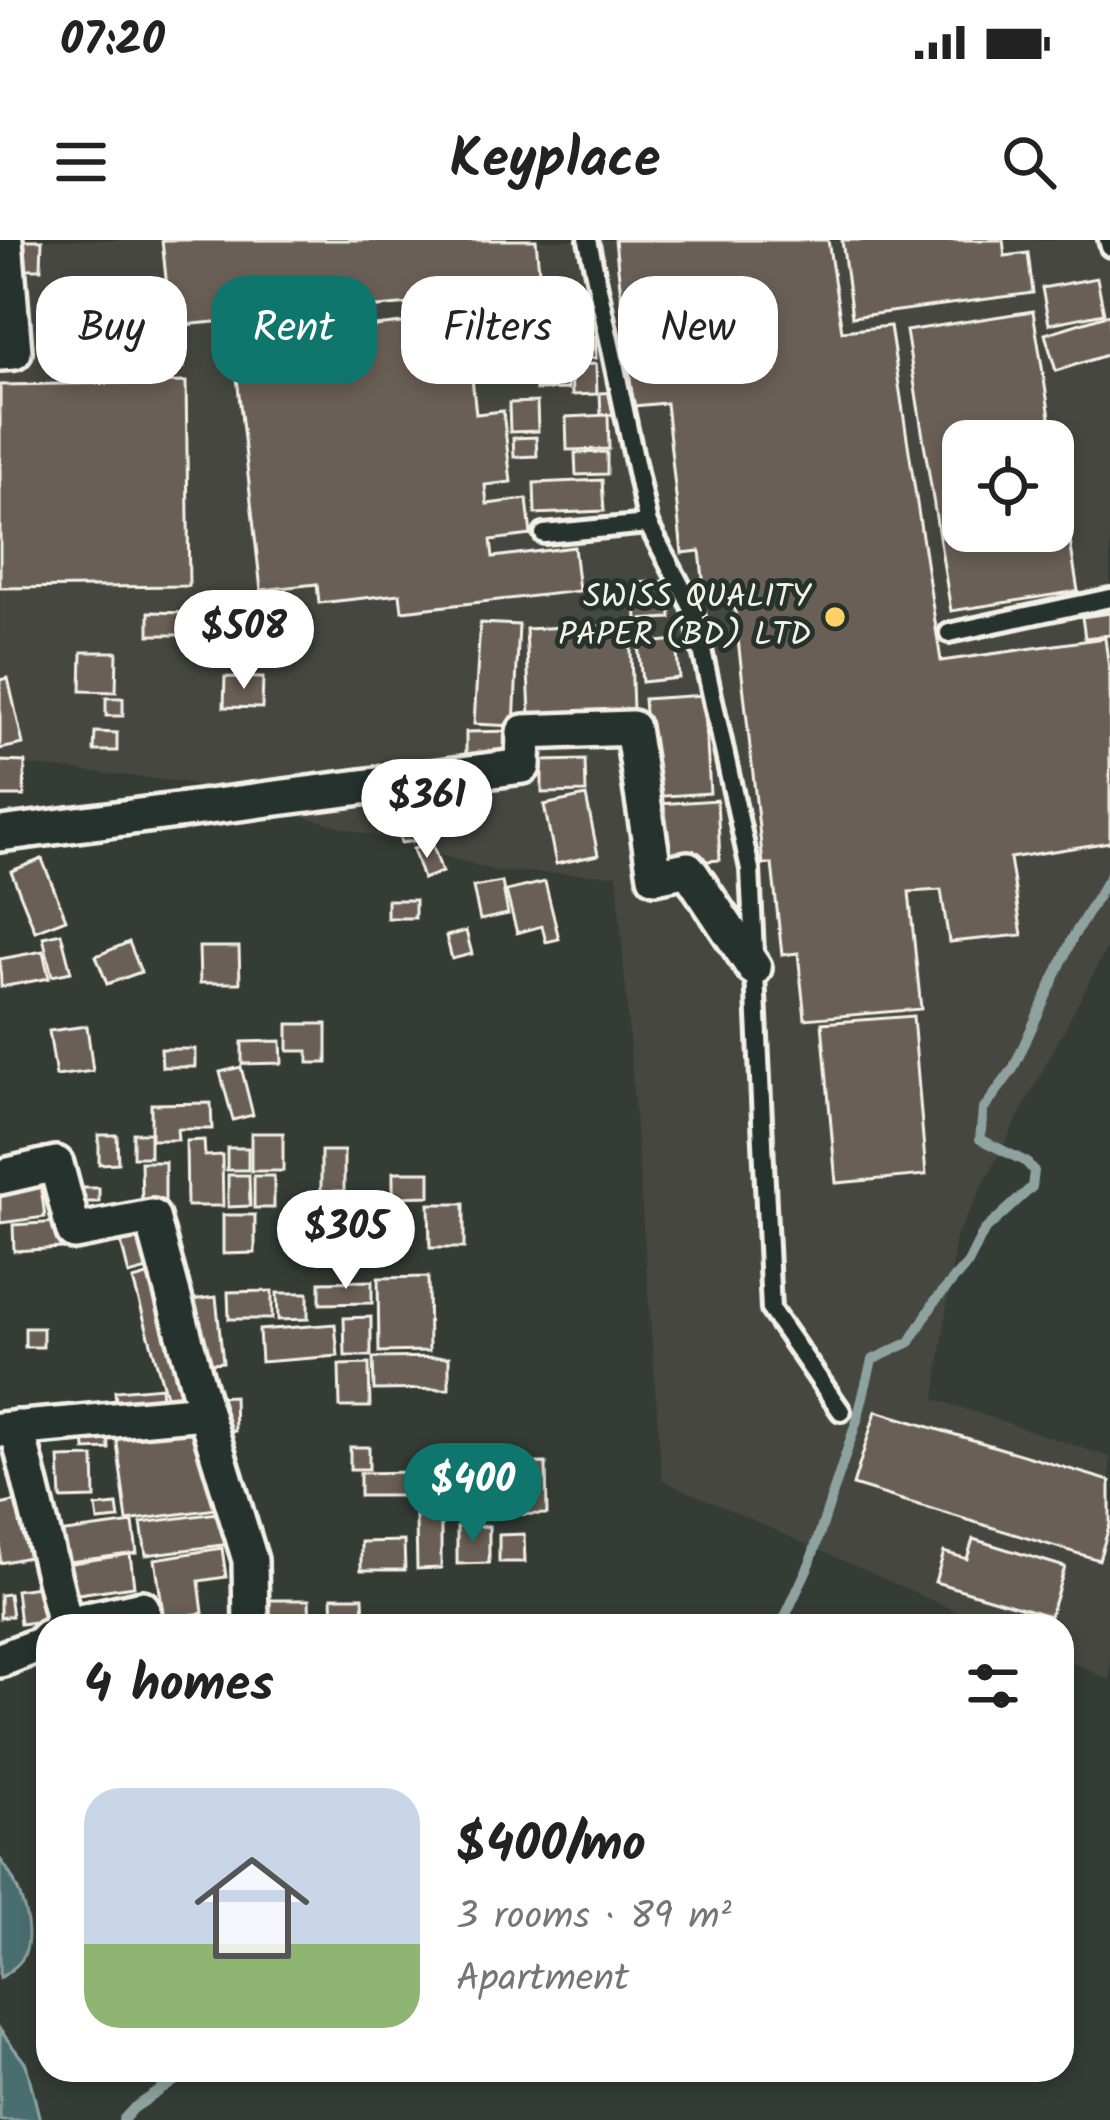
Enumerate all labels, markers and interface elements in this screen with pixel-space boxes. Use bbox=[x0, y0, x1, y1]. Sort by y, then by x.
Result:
text: 07:20 bbox=[60, 6, 165, 78]
text: Keyplace bbox=[450, 119, 660, 205]
icon: menu bbox=[48, 129, 114, 195]
icon: search bbox=[996, 129, 1062, 195]
chip: Buy bbox=[36, 276, 187, 384]
chip: Rent bbox=[211, 276, 377, 384]
chip: Filters bbox=[401, 276, 594, 384]
chip: New bbox=[618, 276, 778, 384]
map controls bbox=[942, 420, 1074, 552]
button: locate bbox=[942, 420, 1074, 552]
place label: SWISS QUALITY PAPER (BD) LTD bbox=[558, 572, 813, 663]
pin: $508 bbox=[173, 590, 315, 692]
text: $508 bbox=[201, 598, 287, 660]
marker: SWISS QUALITY PAPER (BD) LTD bbox=[822, 604, 848, 630]
pin: $361 bbox=[356, 759, 498, 861]
text: $361 bbox=[388, 767, 466, 829]
pin: $305 bbox=[275, 1190, 417, 1292]
text: $305 bbox=[304, 1198, 388, 1260]
pin: $400 bbox=[402, 1443, 544, 1545]
text: $400 bbox=[431, 1451, 515, 1513]
text: 4 homes bbox=[84, 1646, 274, 1727]
icon: filters bbox=[960, 1653, 1026, 1719]
text: $400/mo bbox=[456, 1806, 646, 1887]
icon: home bbox=[180, 1836, 324, 1980]
text: 3 rooms · 89 m² bbox=[456, 1887, 732, 1949]
text: Apartment bbox=[456, 1949, 629, 2011]

